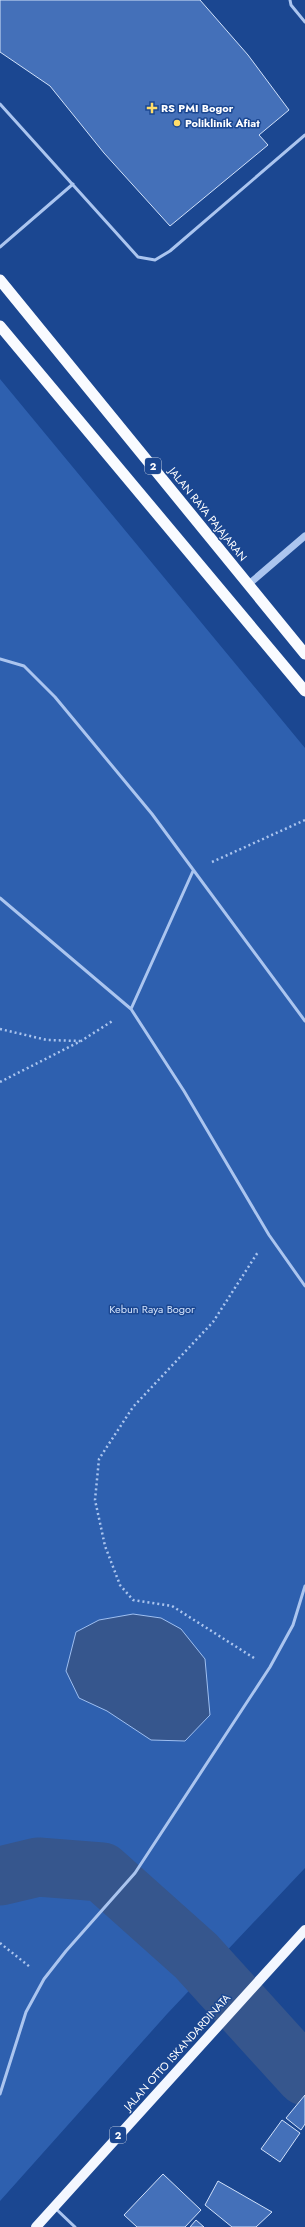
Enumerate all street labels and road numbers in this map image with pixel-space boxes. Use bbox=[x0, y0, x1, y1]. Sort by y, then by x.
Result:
road number: 2 bbox=[145, 458, 161, 474]
street label: JALAN RAYA PAJAJARAN bbox=[164, 462, 251, 564]
street label: JALAN OTTO ISKANDARDINATA bbox=[119, 1989, 234, 2115]
road number: 2 bbox=[110, 2127, 126, 2143]

